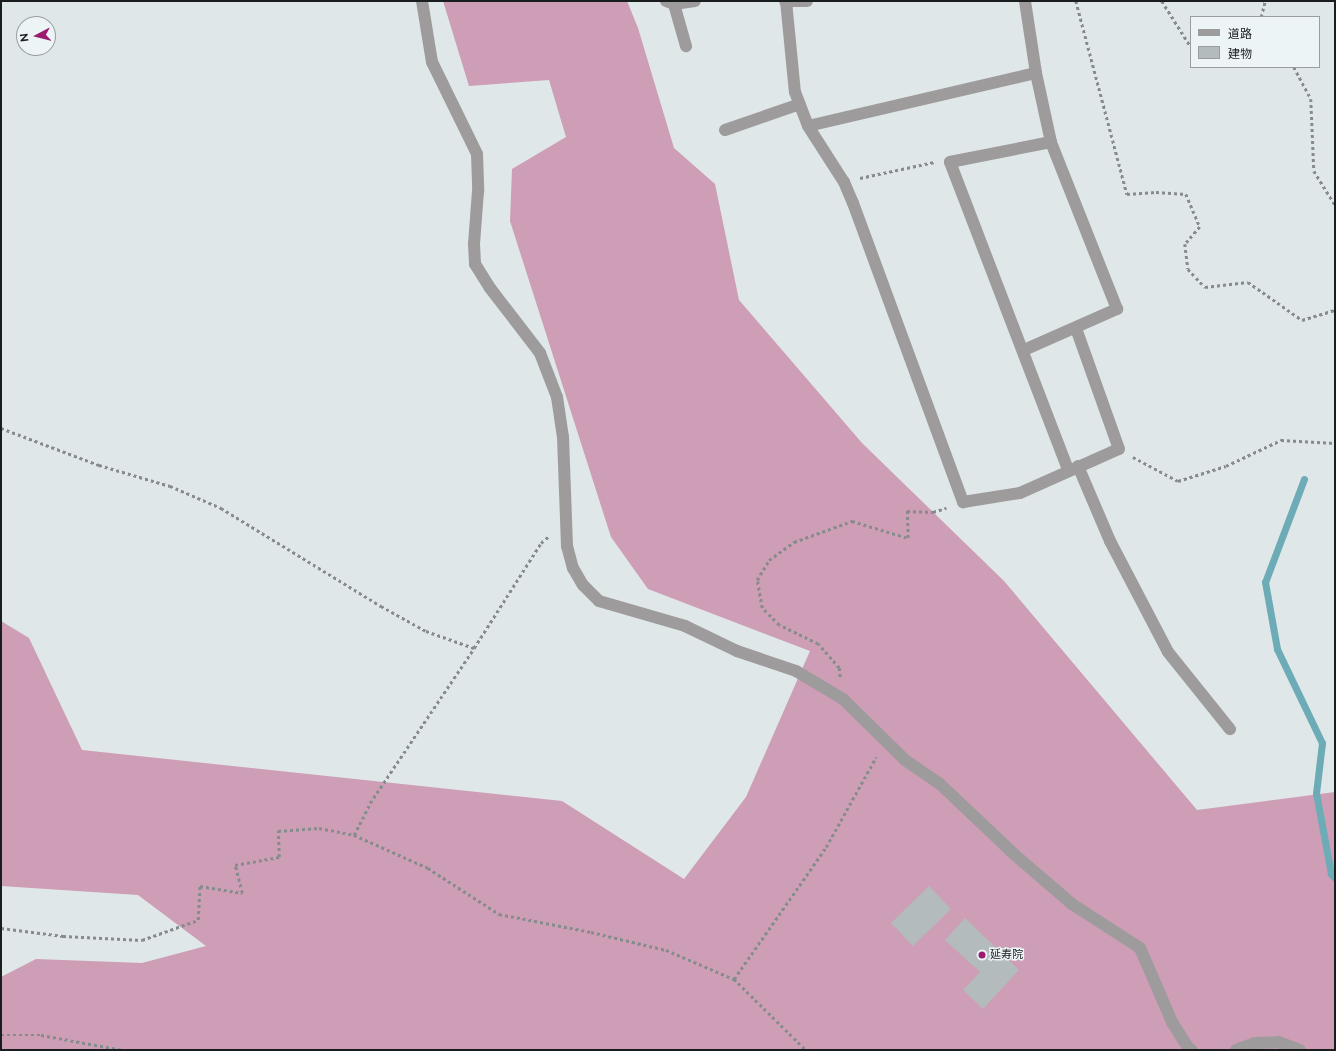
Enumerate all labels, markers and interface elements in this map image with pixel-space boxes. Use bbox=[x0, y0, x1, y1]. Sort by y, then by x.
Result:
north arrow bbox=[16, 16, 56, 56]
legend bbox=[1190, 16, 1320, 68]
text: 道路 bbox=[1228, 27, 1252, 41]
text: N bbox=[18, 32, 32, 42]
text: 建物 bbox=[1228, 47, 1252, 61]
place label: 延寿院 bbox=[990, 948, 1023, 962]
marker: 延寿院 bbox=[977, 950, 987, 960]

